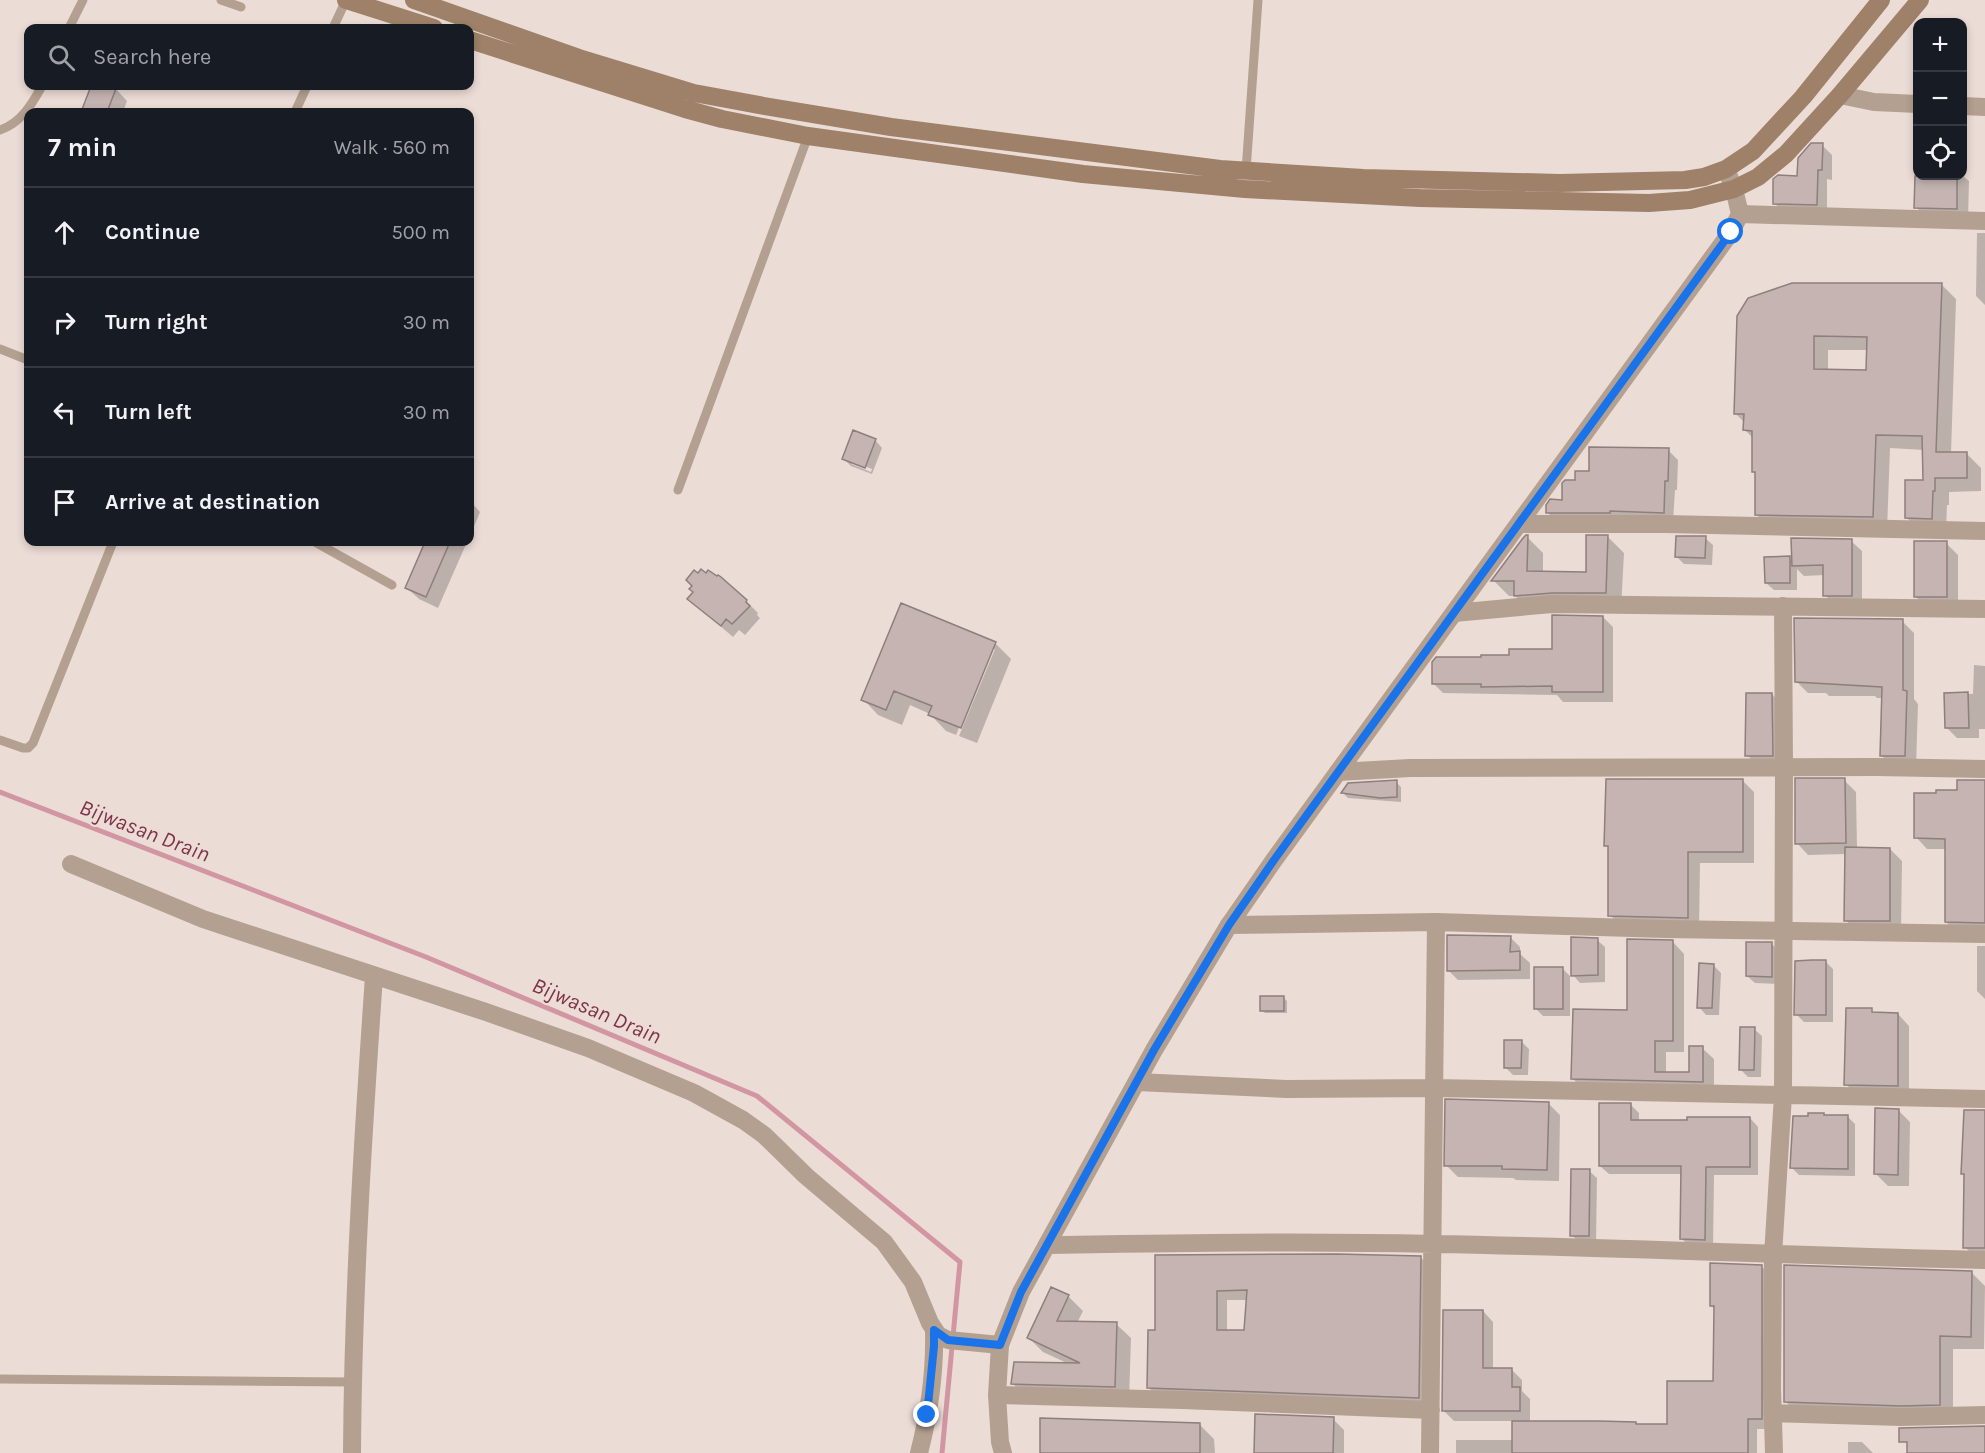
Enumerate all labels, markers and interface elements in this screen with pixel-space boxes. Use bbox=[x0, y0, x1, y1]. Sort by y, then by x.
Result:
map controls bbox=[1913, 18, 1967, 180]
button: + bbox=[1913, 18, 1967, 72]
search box bbox=[24, 24, 474, 90]
icon: search bbox=[45, 41, 78, 74]
text: Search here bbox=[93, 44, 211, 70]
button: − bbox=[1913, 72, 1967, 126]
button: locate bbox=[1913, 126, 1967, 180]
text: 7 min bbox=[48, 132, 117, 163]
text: Walk · 560 m bbox=[334, 136, 450, 159]
icon: ahead bbox=[48, 216, 81, 249]
route start bbox=[1717, 218, 1743, 244]
text: Continue bbox=[105, 219, 200, 245]
text: 500 m bbox=[392, 221, 450, 244]
icon: right bbox=[48, 306, 81, 339]
text: Turn right bbox=[105, 309, 208, 335]
text: 30 m bbox=[403, 311, 450, 334]
icon: left bbox=[48, 396, 81, 429]
text: Turn left bbox=[105, 399, 192, 425]
text: 30 m bbox=[403, 401, 450, 424]
icon: arrive bbox=[48, 486, 81, 519]
text: Arrive at destination bbox=[105, 489, 320, 515]
water label: Bijwasan Drain bbox=[76, 794, 214, 868]
water label: Bijwasan Drain bbox=[528, 972, 665, 1050]
route end bbox=[913, 1401, 939, 1427]

